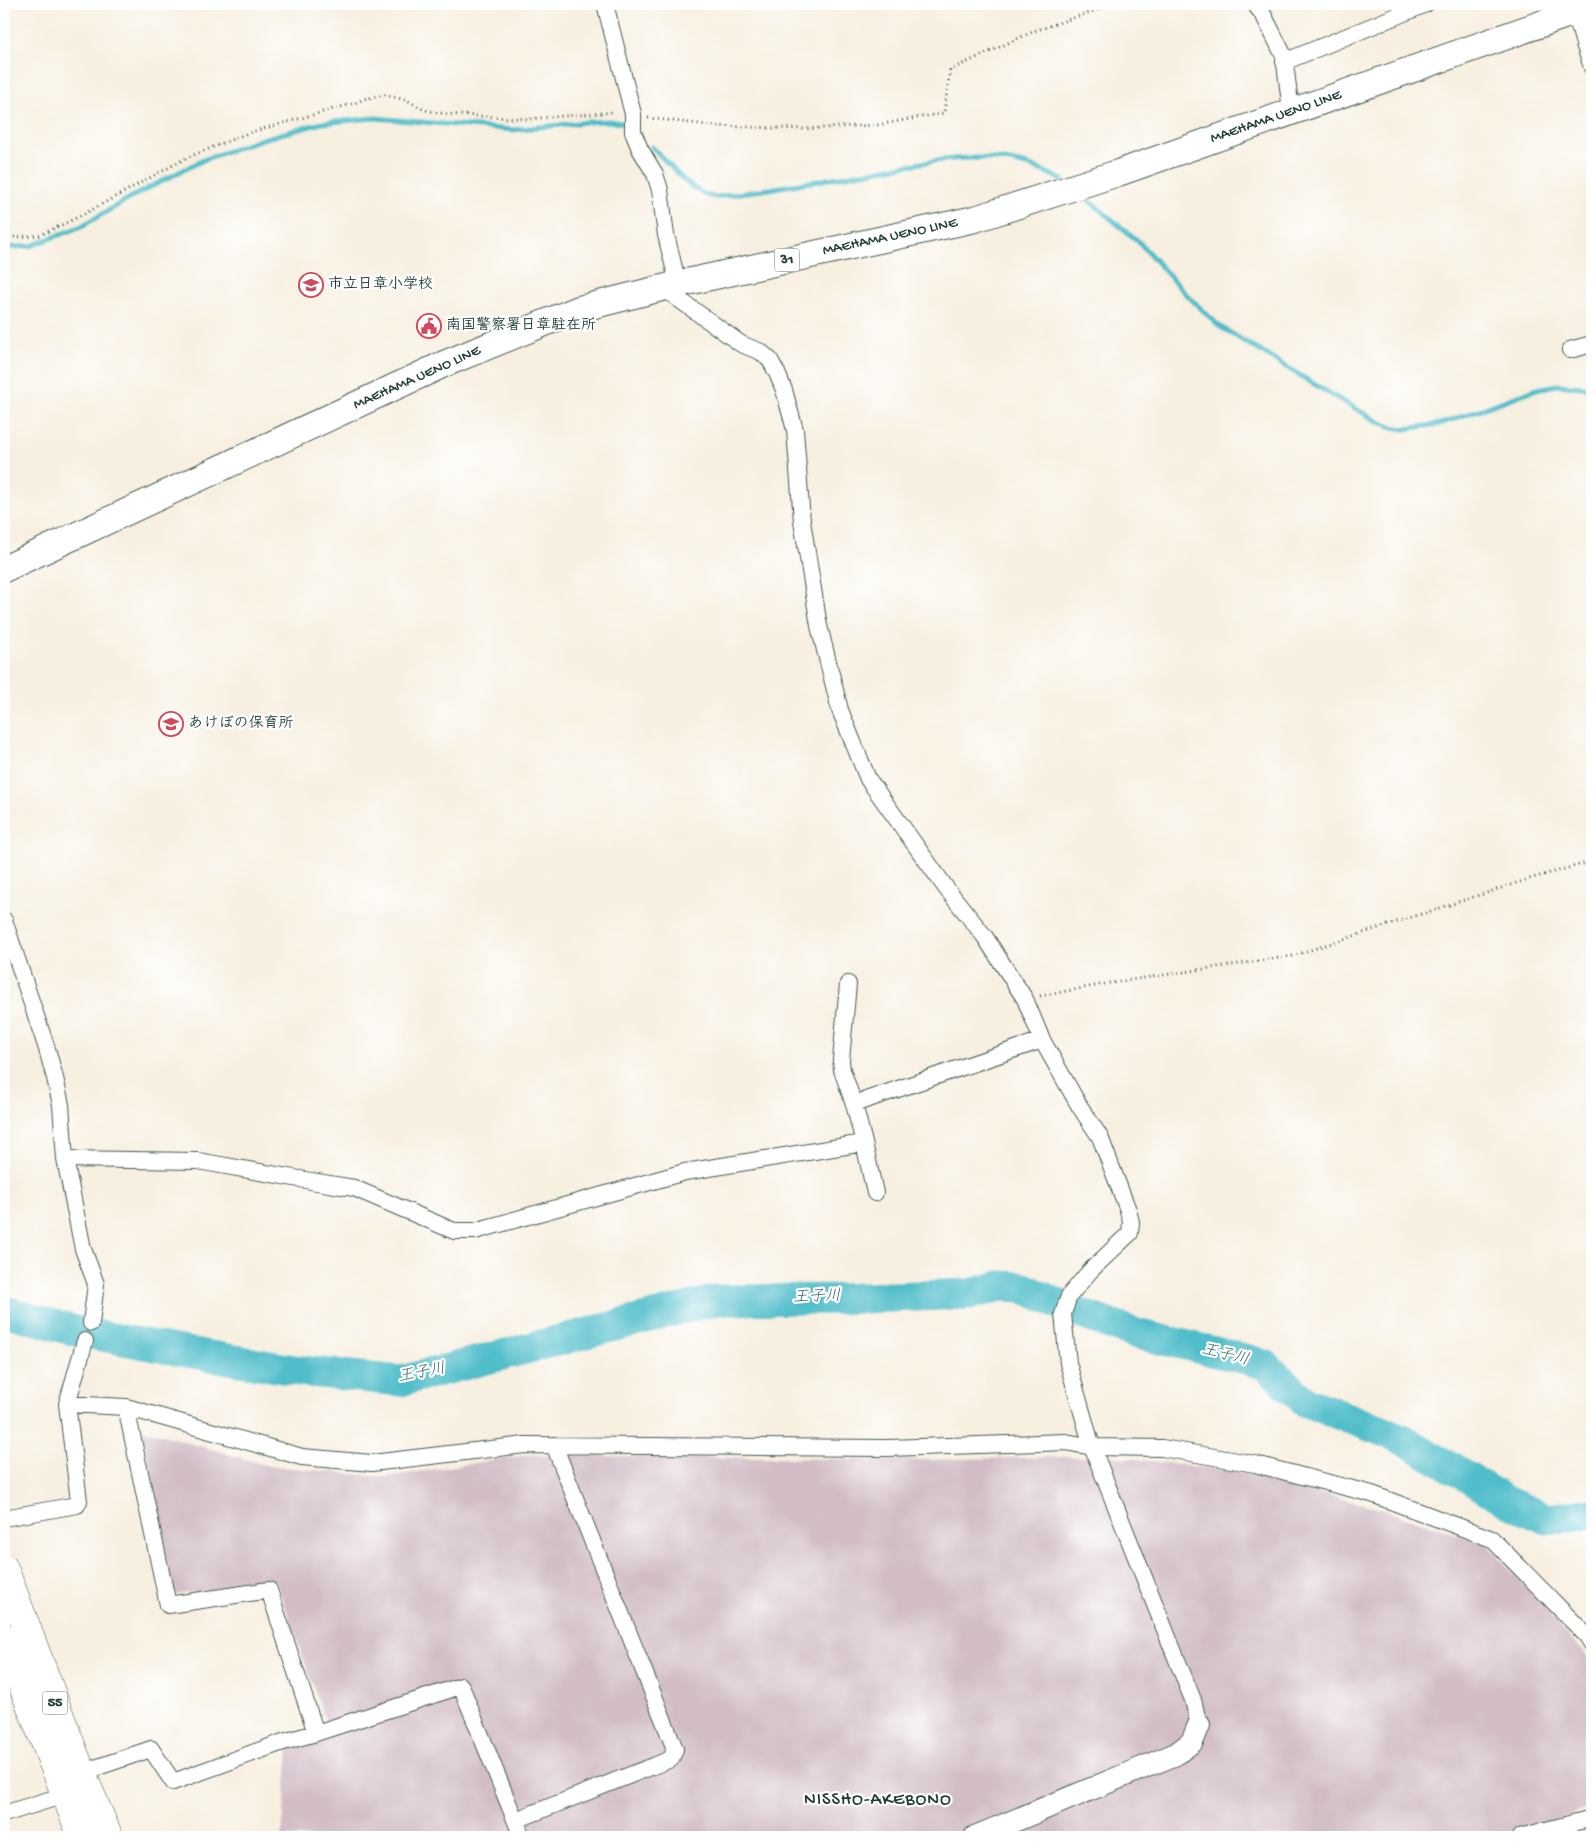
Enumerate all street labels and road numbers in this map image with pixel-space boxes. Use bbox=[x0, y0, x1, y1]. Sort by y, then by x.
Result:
street label: MAEHAMA UENO LINE bbox=[1208, 86, 1345, 148]
street label: MAEHAMA UENO LINE bbox=[821, 214, 960, 260]
road number: 31 bbox=[774, 248, 800, 272]
street label: MAEHAMA UENO LINE bbox=[351, 342, 484, 414]
road number: 55 bbox=[42, 1692, 68, 1715]

